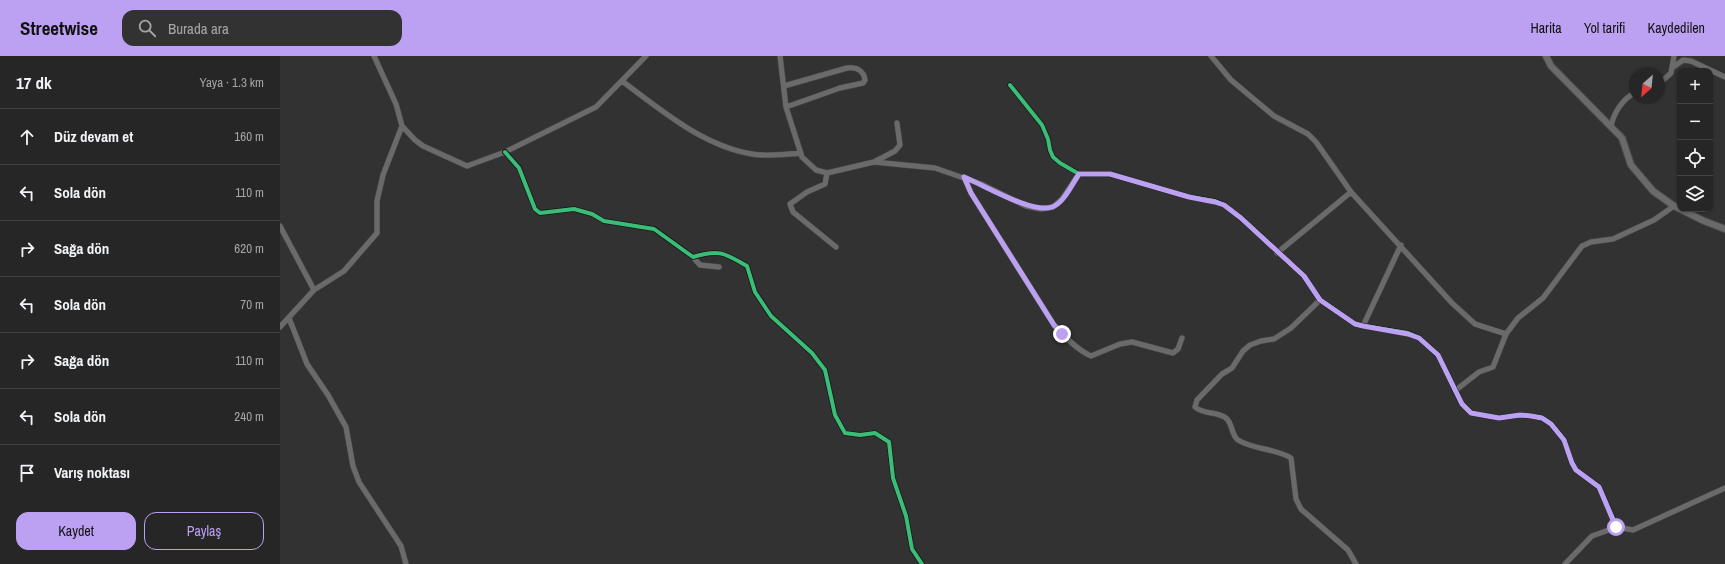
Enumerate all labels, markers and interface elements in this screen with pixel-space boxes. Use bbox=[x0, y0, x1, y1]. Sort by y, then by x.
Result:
search box bbox=[122, 10, 402, 46]
text: Streetwise bbox=[20, 15, 98, 41]
icon: search bbox=[136, 17, 158, 39]
text: Burada ara bbox=[168, 18, 229, 39]
text: Harita bbox=[1530, 19, 1562, 37]
text: Yol tarifi bbox=[1584, 19, 1626, 37]
text: Kaydedilen bbox=[1648, 19, 1705, 37]
north arrow bbox=[1629, 68, 1665, 104]
map controls bbox=[1677, 68, 1713, 212]
button: + bbox=[1677, 68, 1713, 104]
text: 17 dk bbox=[16, 71, 52, 94]
text: Yaya · 1.3 km bbox=[200, 74, 264, 91]
button: − bbox=[1677, 104, 1713, 140]
icon: ahead bbox=[16, 126, 38, 148]
text: Düz devam et bbox=[54, 126, 133, 147]
text: 160 m bbox=[234, 128, 264, 145]
button: locate bbox=[1677, 140, 1713, 176]
button: layers bbox=[1677, 176, 1713, 212]
icon: left bbox=[16, 182, 38, 204]
text: Sola dön bbox=[54, 182, 106, 203]
text: 110 m bbox=[235, 184, 264, 201]
icon: right bbox=[16, 238, 38, 260]
text: Sağa dön bbox=[54, 238, 109, 259]
text: 620 m bbox=[234, 240, 264, 257]
icon: left bbox=[16, 294, 38, 316]
text: Sola dön bbox=[54, 294, 106, 315]
text: 70 m bbox=[240, 296, 264, 313]
route end bbox=[1053, 325, 1071, 343]
icon: right bbox=[16, 350, 38, 372]
text: Sağa dön bbox=[54, 350, 109, 371]
text: 110 m bbox=[235, 352, 264, 369]
icon: left bbox=[16, 406, 38, 428]
text: Sola dön bbox=[54, 406, 106, 427]
text: 240 m bbox=[234, 408, 264, 425]
icon: arrive bbox=[16, 462, 38, 484]
text: Varış noktası bbox=[54, 462, 130, 483]
button: Kaydet bbox=[16, 512, 136, 550]
button: Paylaş bbox=[144, 512, 264, 550]
route start bbox=[1607, 518, 1625, 536]

